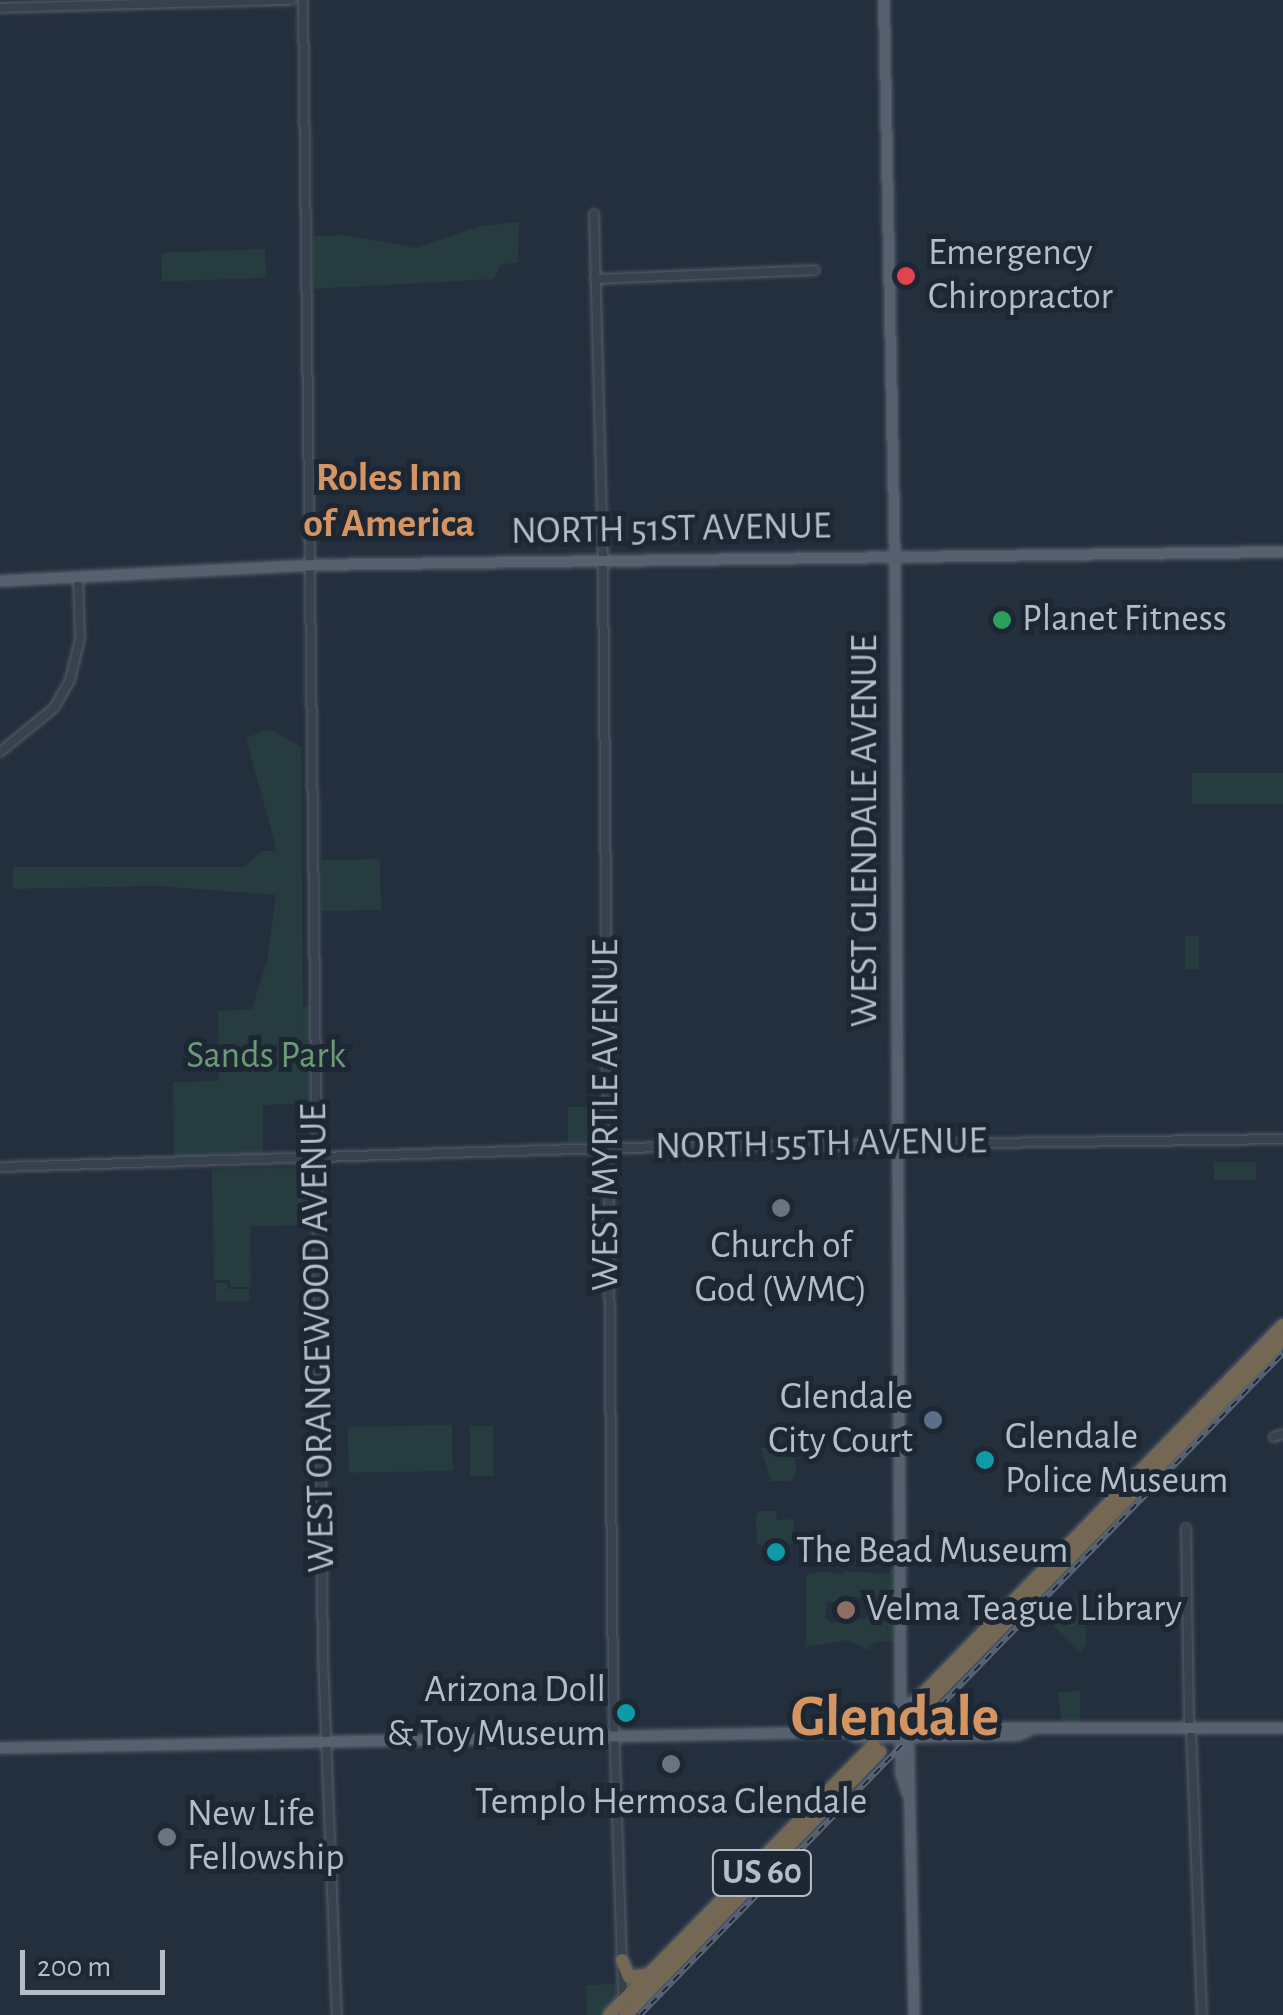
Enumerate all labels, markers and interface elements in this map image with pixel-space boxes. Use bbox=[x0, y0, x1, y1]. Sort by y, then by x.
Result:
place label: Emergency Chiropractor bbox=[928, 231, 1113, 320]
marker: Emergency Chiropractor bbox=[893, 263, 919, 289]
district label: Roles Inn of America bbox=[303, 454, 475, 548]
street label: NORTH 51ST AVENUE bbox=[511, 504, 831, 556]
place label: Planet Fitness bbox=[1022, 597, 1227, 643]
marker: Planet Fitness bbox=[991, 609, 1013, 631]
street label: WEST GLENDALE AVENUE bbox=[843, 635, 889, 1027]
street label: WEST MYRTLE AVENUE bbox=[584, 939, 630, 1291]
park label: Sands Park bbox=[186, 1034, 346, 1080]
street label: WEST ORANGEWOOD AVENUE bbox=[292, 1103, 346, 1573]
street label: NORTH 55TH AVENUE bbox=[655, 1119, 987, 1171]
marker: Church of God (WMC) bbox=[770, 1197, 792, 1219]
place label: Church of God (WMC) bbox=[695, 1224, 867, 1314]
place label: Glendale City Court bbox=[768, 1375, 913, 1465]
marker: Glendale City Court bbox=[922, 1409, 944, 1431]
place label: Glendale Police Museum bbox=[1005, 1415, 1228, 1505]
marker: Glendale Police Museum bbox=[974, 1449, 996, 1471]
place label: The Bead Museum bbox=[796, 1529, 1068, 1575]
marker: The Bead Museum bbox=[765, 1541, 787, 1563]
place label: Velma Teague Library bbox=[866, 1587, 1182, 1633]
marker: Velma Teague Library bbox=[835, 1599, 857, 1621]
place label: Arizona Doll & Toy Museum bbox=[387, 1668, 606, 1758]
district label: Glendale bbox=[791, 1683, 999, 1753]
marker: Arizona Doll & Toy Museum bbox=[615, 1702, 637, 1724]
marker: Templo Hermosa Glendale bbox=[660, 1753, 682, 1775]
place label: Templo Hermosa Glendale bbox=[475, 1780, 867, 1826]
place label: New Life Fellowship bbox=[187, 1792, 345, 1882]
marker: New Life Fellowship bbox=[156, 1826, 178, 1848]
road number: US 60 bbox=[710, 1843, 814, 1903]
scale bar bbox=[25, 1930, 170, 1992]
text: 200 m bbox=[37, 1952, 111, 1982]

